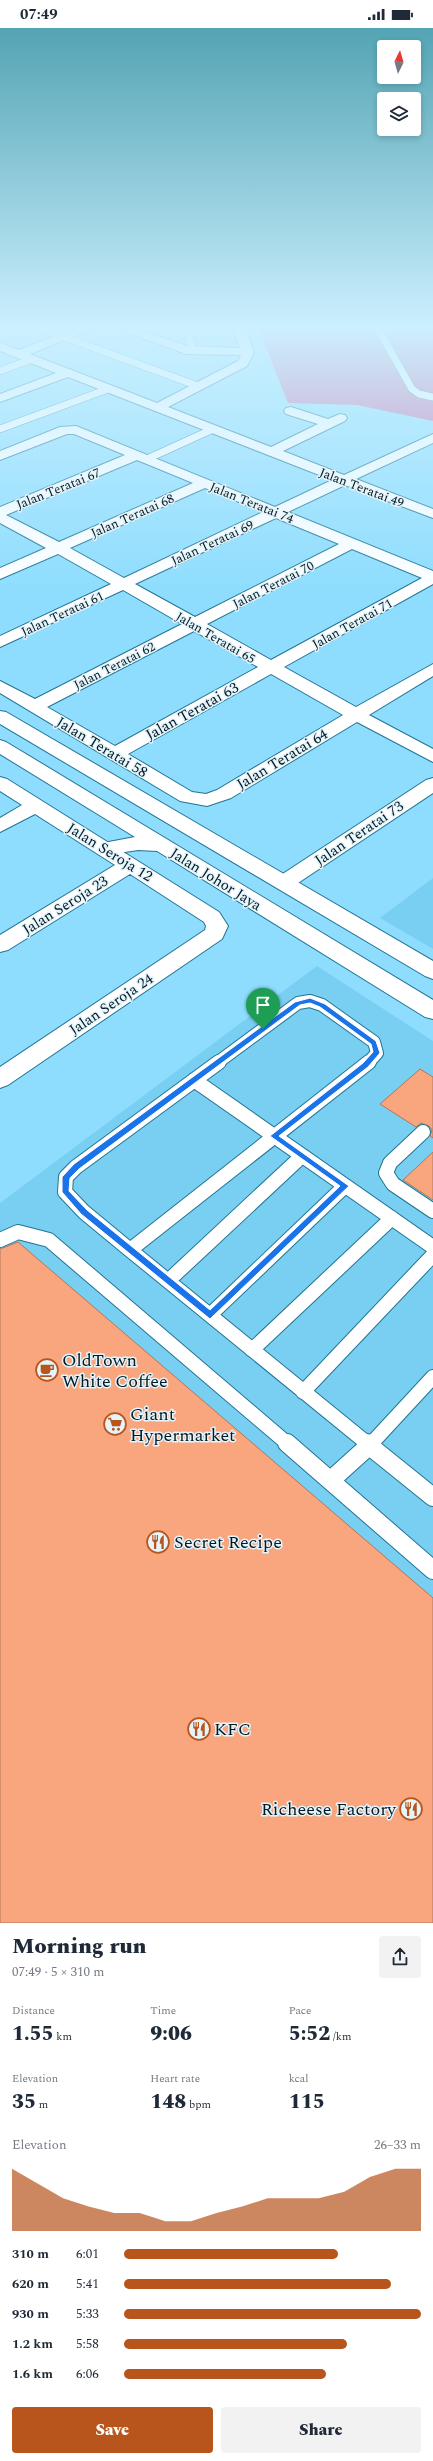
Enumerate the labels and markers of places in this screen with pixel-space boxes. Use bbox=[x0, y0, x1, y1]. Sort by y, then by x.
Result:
pin bbox=[246, 988, 280, 1029]
place label: OldTown White Coffee bbox=[62, 1347, 168, 1395]
cafe icon: OldTown White Coffee bbox=[34, 1357, 60, 1383]
place label: Giant Hypermarket bbox=[130, 1401, 235, 1449]
supermarket icon: Giant Hypermarket bbox=[102, 1411, 128, 1437]
restaurant icon: Secret Recipe bbox=[145, 1529, 171, 1555]
place label: Secret Recipe bbox=[174, 1529, 282, 1556]
restaurant icon: KFC bbox=[186, 1716, 212, 1742]
place label: KFC bbox=[214, 1716, 251, 1743]
place label: Richeese Factory bbox=[261, 1796, 397, 1823]
restaurant icon: Richeese Factory bbox=[398, 1796, 424, 1822]

